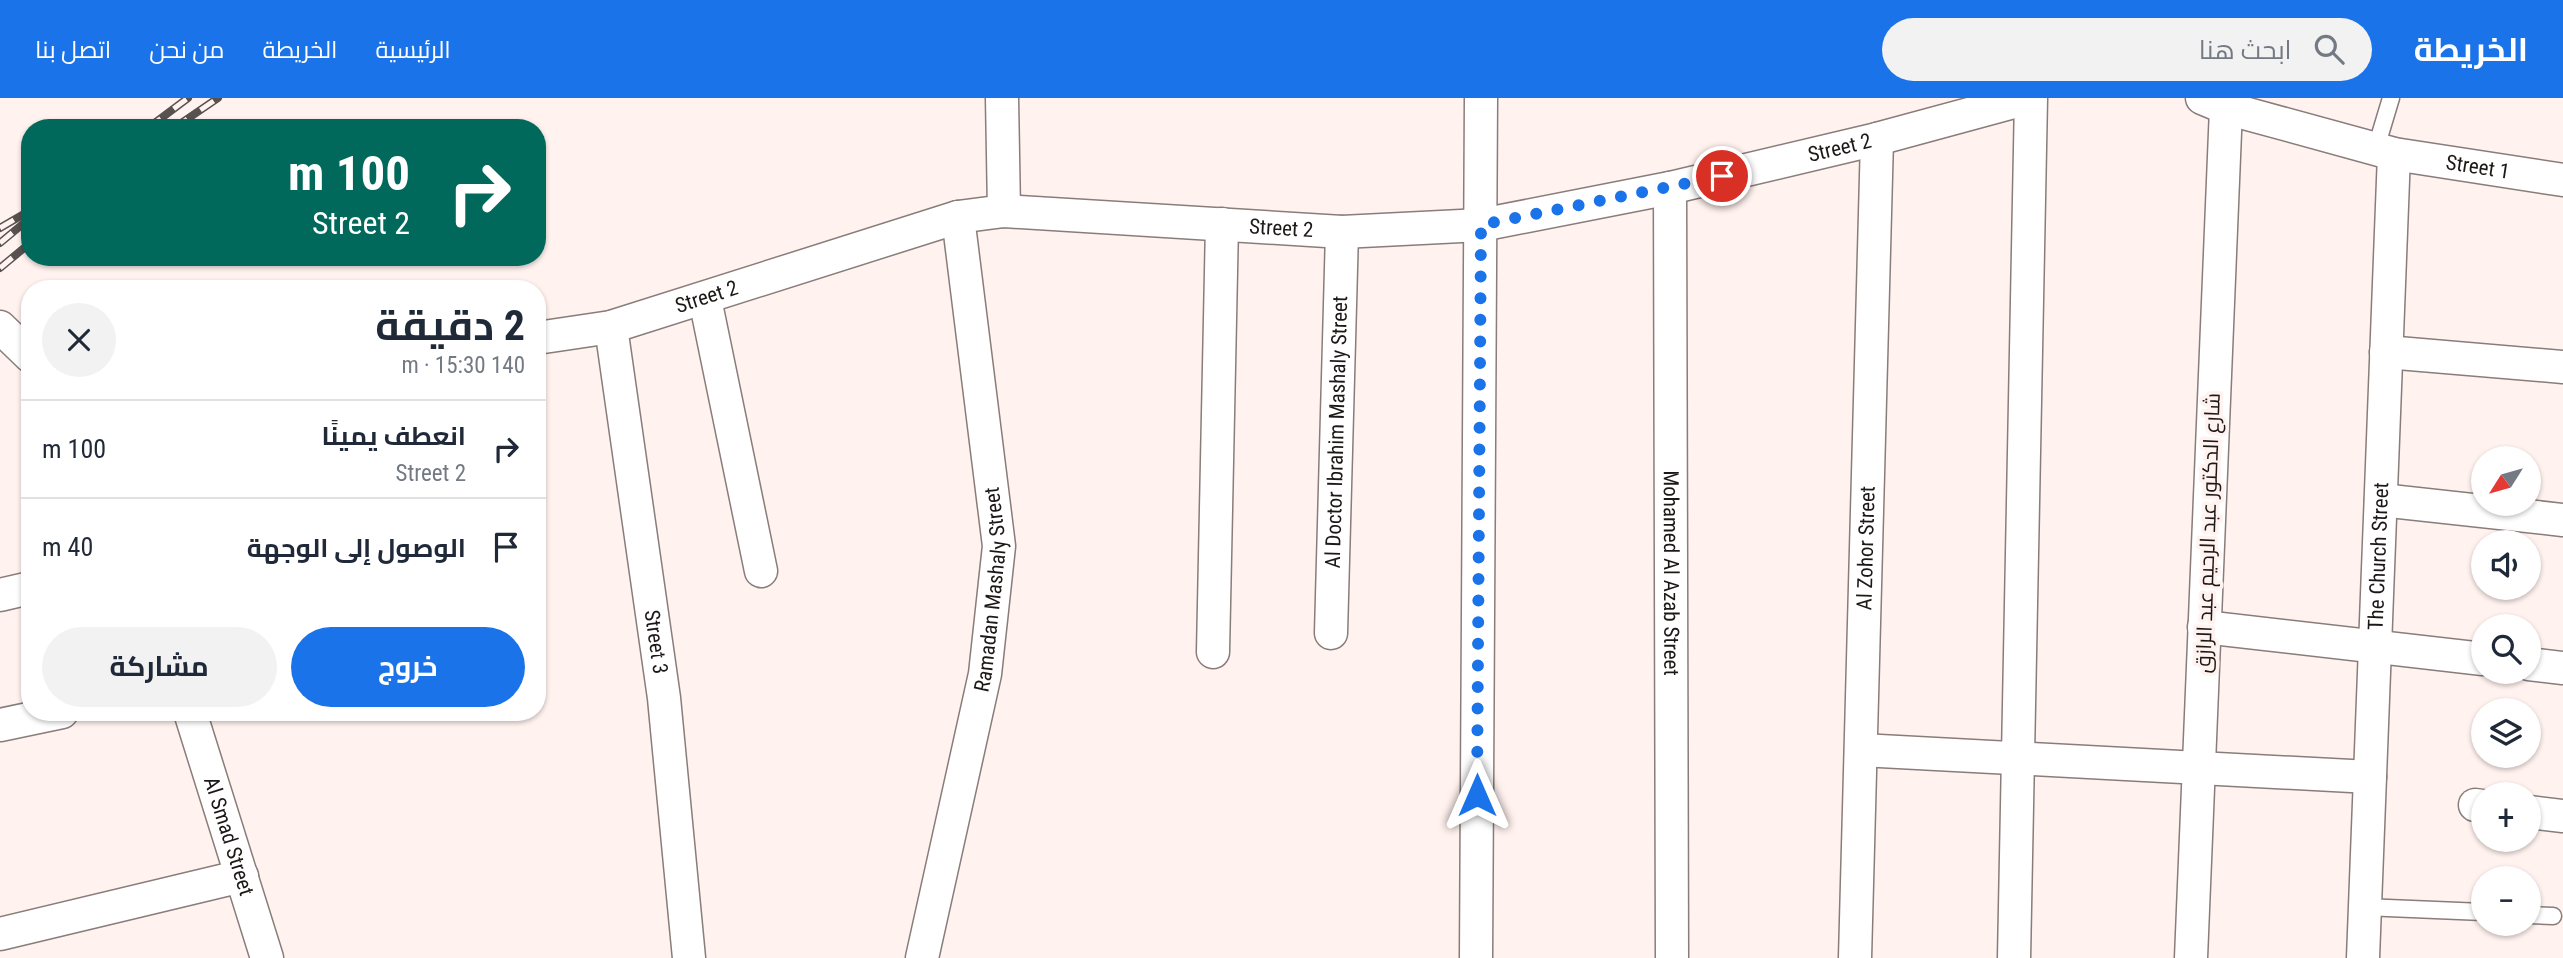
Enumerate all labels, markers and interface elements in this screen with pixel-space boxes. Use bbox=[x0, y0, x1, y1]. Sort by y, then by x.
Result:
search box bbox=[1882, 18, 2372, 81]
icon: search bbox=[2310, 30, 2348, 68]
text: الخريطة bbox=[2414, 30, 2528, 69]
text: ابحث هنا bbox=[2199, 35, 2292, 65]
text: اتصل بنا bbox=[35, 36, 111, 64]
text: من نحن bbox=[149, 36, 225, 64]
text: الخريطة bbox=[263, 36, 337, 64]
text: الرئيسية bbox=[375, 36, 451, 64]
street label: Street 2 bbox=[1806, 129, 1874, 167]
text: 100 m bbox=[288, 145, 410, 202]
pin bbox=[1692, 146, 1752, 206]
icon: right bbox=[434, 147, 525, 238]
street label: Street 1 bbox=[2444, 150, 2511, 184]
icon: arrive bbox=[1703, 157, 1741, 195]
text: Street 2 bbox=[312, 204, 410, 242]
street label: Street 2 bbox=[1248, 214, 1314, 242]
street label: Street 2 bbox=[672, 276, 741, 318]
street label: Al Doctor Ibrahim Mashaly Street bbox=[1321, 296, 1352, 569]
text: 2 دقيقة bbox=[375, 301, 525, 350]
button: close bbox=[42, 303, 116, 377]
text: 140 m · 15:30 bbox=[401, 352, 525, 379]
street label: شارع الدكتور عبد الرحيم عبد الرازق bbox=[2191, 392, 2227, 674]
text: انعطف يمينًا bbox=[321, 421, 466, 451]
icon: right bbox=[487, 430, 525, 468]
text: 100 m bbox=[42, 434, 106, 464]
north arrow bbox=[2471, 446, 2541, 516]
map controls bbox=[2471, 446, 2541, 936]
text: Street 2 bbox=[395, 460, 466, 487]
street label: Mohamed Al Azab Street bbox=[1659, 470, 1683, 676]
street label: The Church Street bbox=[2364, 482, 2393, 631]
street label: Ramadan Mashaly Street bbox=[969, 486, 1011, 694]
street label: Al Zohor Street bbox=[1852, 486, 1880, 611]
icon: arrive bbox=[487, 528, 525, 566]
button: sound bbox=[2471, 530, 2541, 600]
text: 40 m bbox=[42, 532, 93, 562]
text: الوصول إلى الوجهة bbox=[247, 533, 466, 563]
street label: Street 3 bbox=[640, 608, 672, 675]
button: search bbox=[2471, 614, 2541, 684]
button: مشاركة bbox=[42, 627, 277, 707]
button: خروج bbox=[291, 627, 525, 707]
button: layers bbox=[2471, 698, 2541, 768]
position arrow bbox=[1440, 758, 1514, 832]
street label: Al Smad Street bbox=[199, 774, 259, 898]
button: + bbox=[2471, 782, 2541, 852]
button: − bbox=[2471, 866, 2541, 936]

